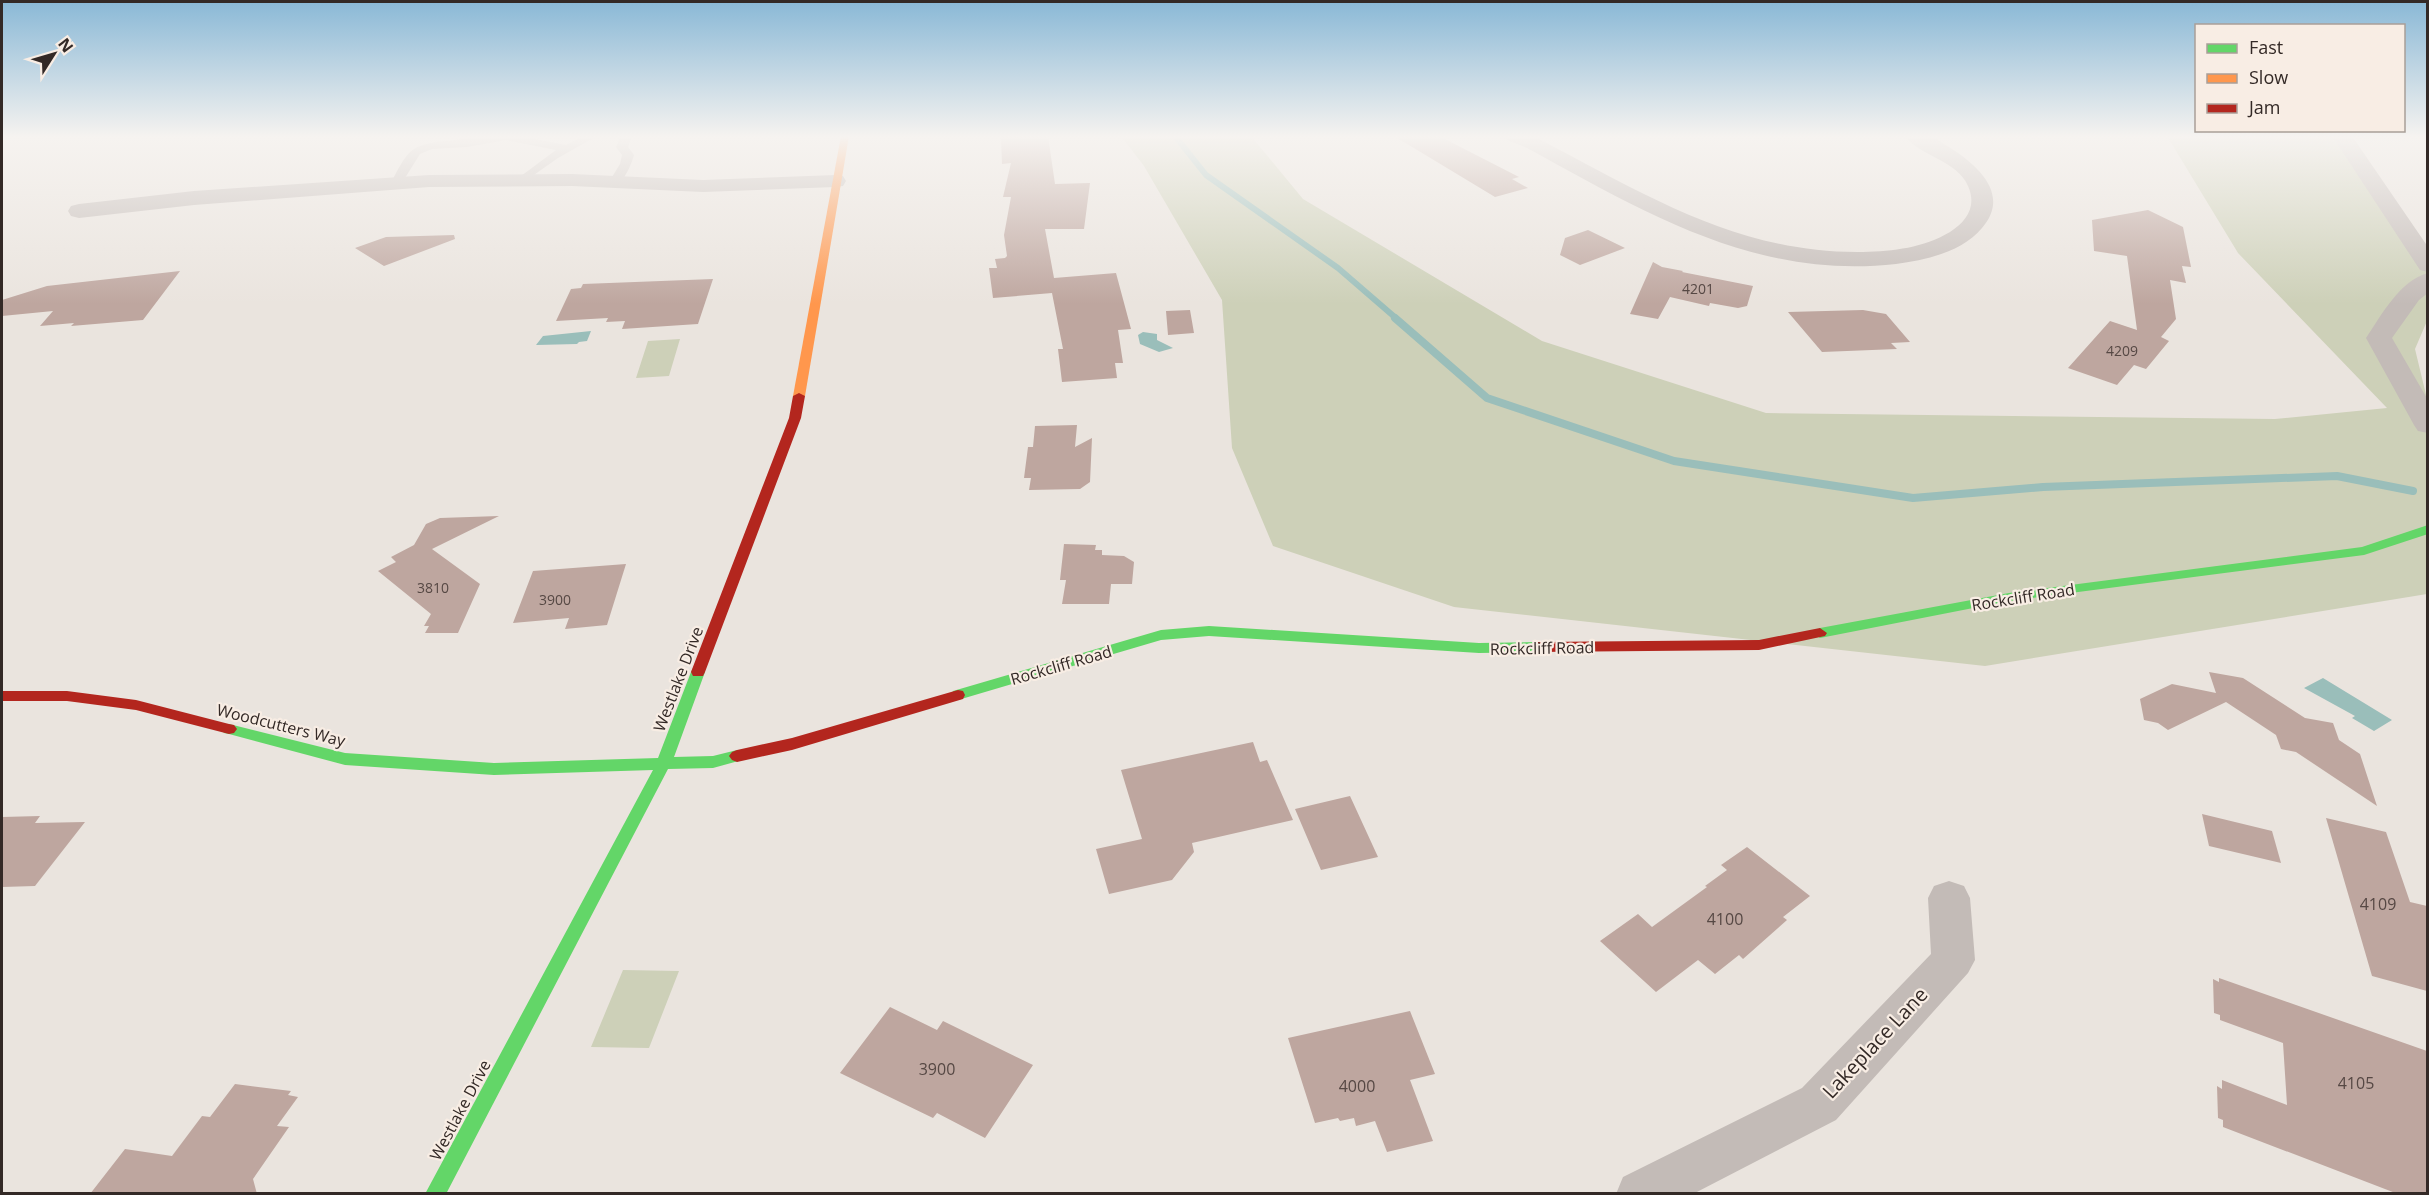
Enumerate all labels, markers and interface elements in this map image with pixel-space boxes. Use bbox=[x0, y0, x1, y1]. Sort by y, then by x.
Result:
north arrow bbox=[24, 24, 84, 84]
legend bbox=[2195, 24, 2405, 132]
text: N bbox=[53, 33, 79, 57]
text: Fast bbox=[2249, 35, 2283, 59]
text: Slow bbox=[2249, 65, 2288, 89]
text: Jam bbox=[2247, 95, 2281, 119]
house number: 4201 bbox=[1682, 279, 1714, 298]
house number: 4209 bbox=[2106, 341, 2138, 360]
house number: 3810 bbox=[417, 578, 449, 597]
street label: Rockcliff Road bbox=[1970, 578, 2076, 616]
house number: 3900 bbox=[539, 590, 571, 609]
street label: Westlake Drive bbox=[648, 623, 708, 735]
street label: Rockcliff Road bbox=[1490, 636, 1594, 660]
street label: Rockcliff Road bbox=[1008, 640, 1114, 690]
street label: Woodcutters Way bbox=[214, 698, 348, 752]
house number: 4109 bbox=[2360, 893, 2396, 915]
house number: 4100 bbox=[1707, 908, 1743, 930]
street label: Lakeplace Lane bbox=[1816, 981, 1933, 1104]
street label: Westlake Drive bbox=[424, 1056, 496, 1164]
house number: 3900 bbox=[919, 1058, 955, 1080]
house number: 4105 bbox=[2338, 1072, 2374, 1094]
house number: 4000 bbox=[1339, 1075, 1375, 1097]

